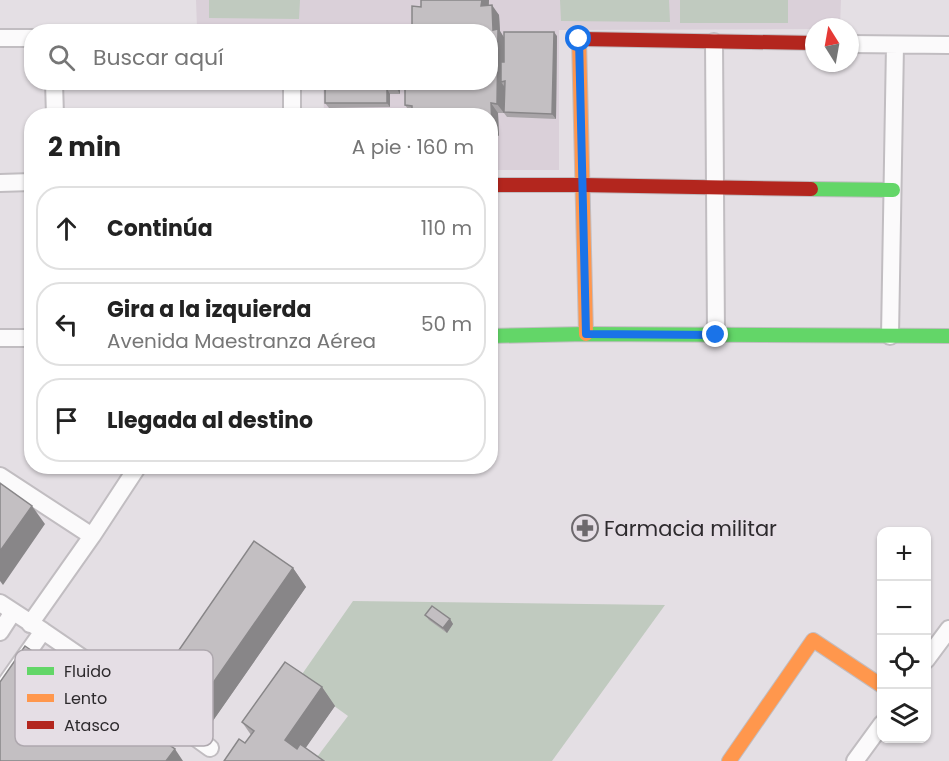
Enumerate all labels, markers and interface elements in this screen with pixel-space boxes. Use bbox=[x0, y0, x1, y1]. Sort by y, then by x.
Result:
north arrow bbox=[805, 18, 859, 72]
search box bbox=[24, 24, 498, 90]
route start bbox=[565, 25, 591, 51]
icon: search bbox=[45, 41, 78, 74]
text: Buscar aquí bbox=[93, 42, 224, 73]
text: 2 min bbox=[48, 129, 121, 165]
text: A pie · 160 m bbox=[352, 133, 474, 161]
icon: ahead bbox=[50, 212, 83, 245]
text: Continúa bbox=[107, 213, 213, 244]
text: 110 m bbox=[421, 214, 472, 242]
text: Gira a la izquierda bbox=[107, 294, 311, 325]
icon: left bbox=[50, 308, 83, 341]
text: 50 m bbox=[421, 310, 472, 338]
route end bbox=[702, 321, 728, 347]
text: Avenida Maestranza Aérea bbox=[107, 327, 376, 355]
icon: arrive bbox=[50, 404, 83, 437]
text: Llegada al destino bbox=[107, 405, 313, 436]
pharmacy icon: Farmacia militar bbox=[570, 513, 600, 543]
place label: Farmacia militar bbox=[604, 514, 777, 543]
map controls bbox=[877, 527, 931, 743]
button: + bbox=[877, 527, 931, 581]
button: − bbox=[877, 581, 931, 635]
button: locate bbox=[877, 635, 931, 689]
legend bbox=[15, 650, 213, 746]
text: Fluido bbox=[64, 660, 111, 683]
text: Lento bbox=[64, 687, 107, 710]
button: layers bbox=[877, 689, 931, 743]
text: Atasco bbox=[64, 714, 120, 737]

